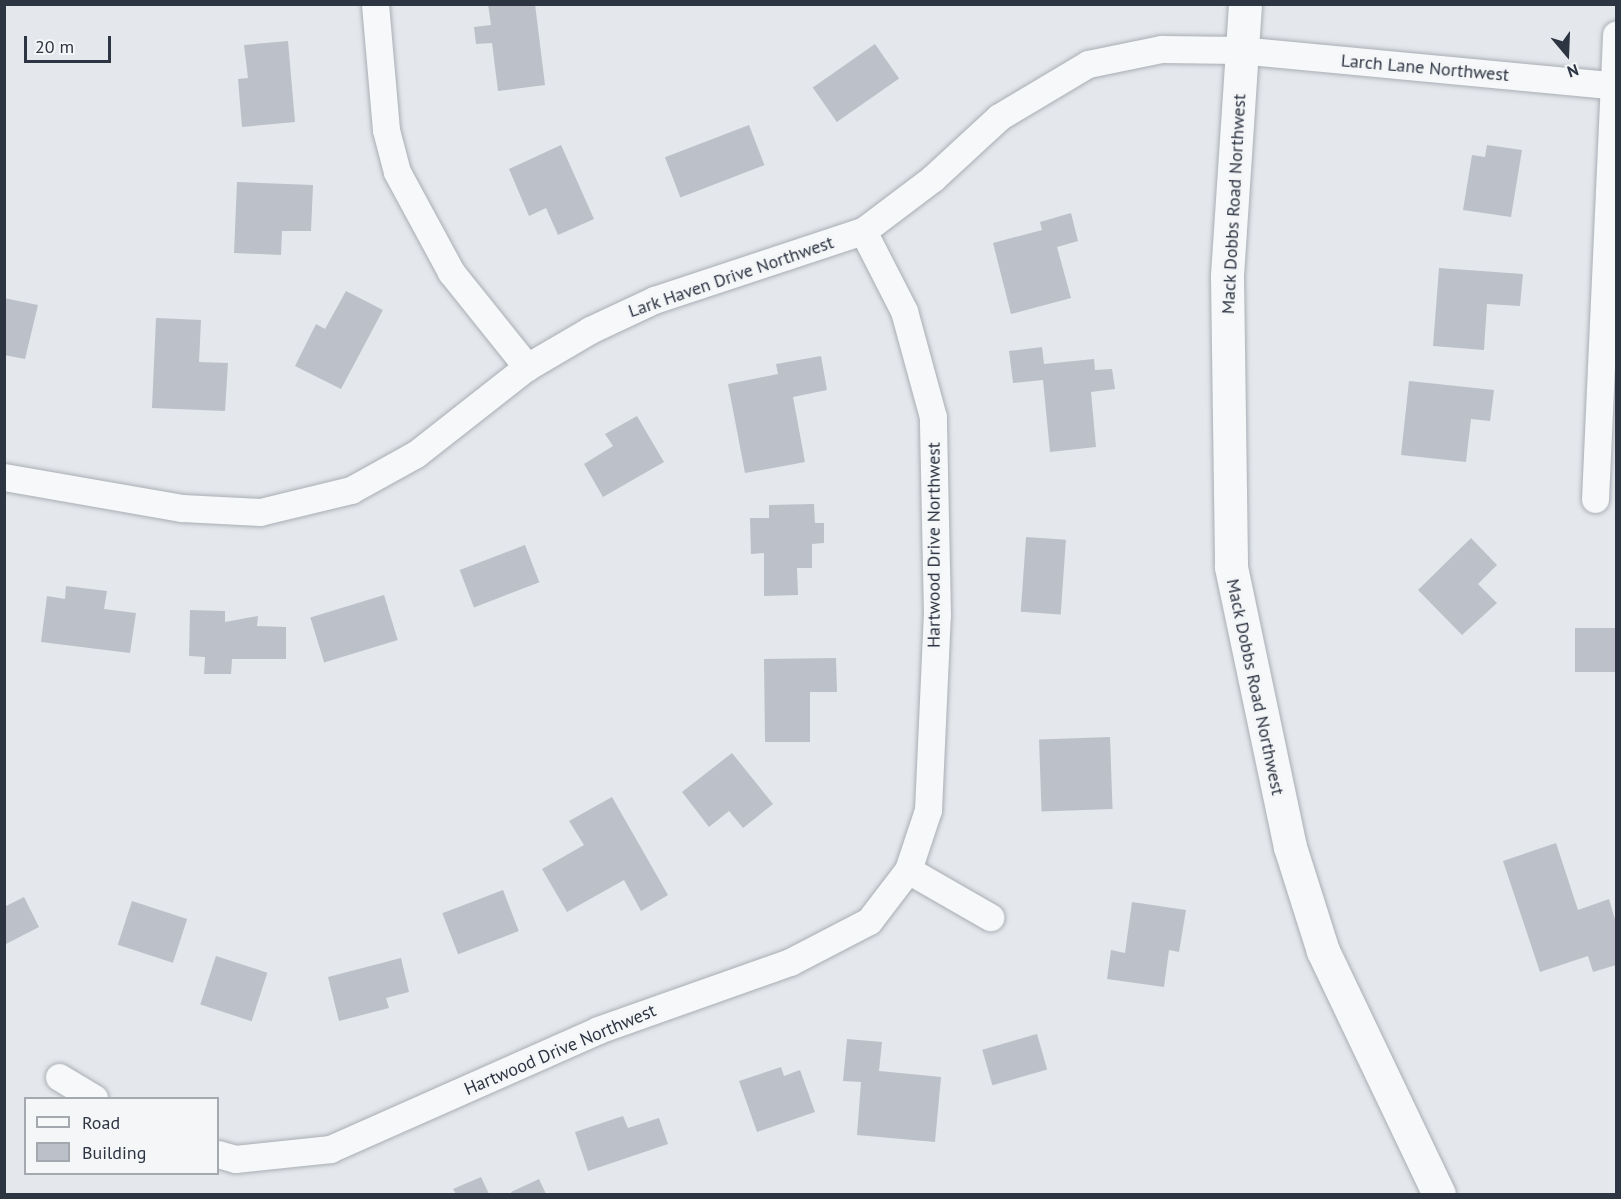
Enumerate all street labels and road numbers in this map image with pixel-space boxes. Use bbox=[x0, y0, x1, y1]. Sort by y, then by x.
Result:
street label: Larch Lane Northwest bbox=[1340, 50, 1510, 86]
street label: Mack Dobbs Road Northwest bbox=[1217, 93, 1251, 315]
street label: Lark Haven Drive Northwest bbox=[625, 232, 837, 322]
street label: Hartwood Drive Northwest bbox=[923, 442, 945, 648]
street label: Mack Dobbs Road Northwest bbox=[1221, 577, 1289, 797]
street label: Hartwood Drive Northwest bbox=[461, 1000, 659, 1100]

